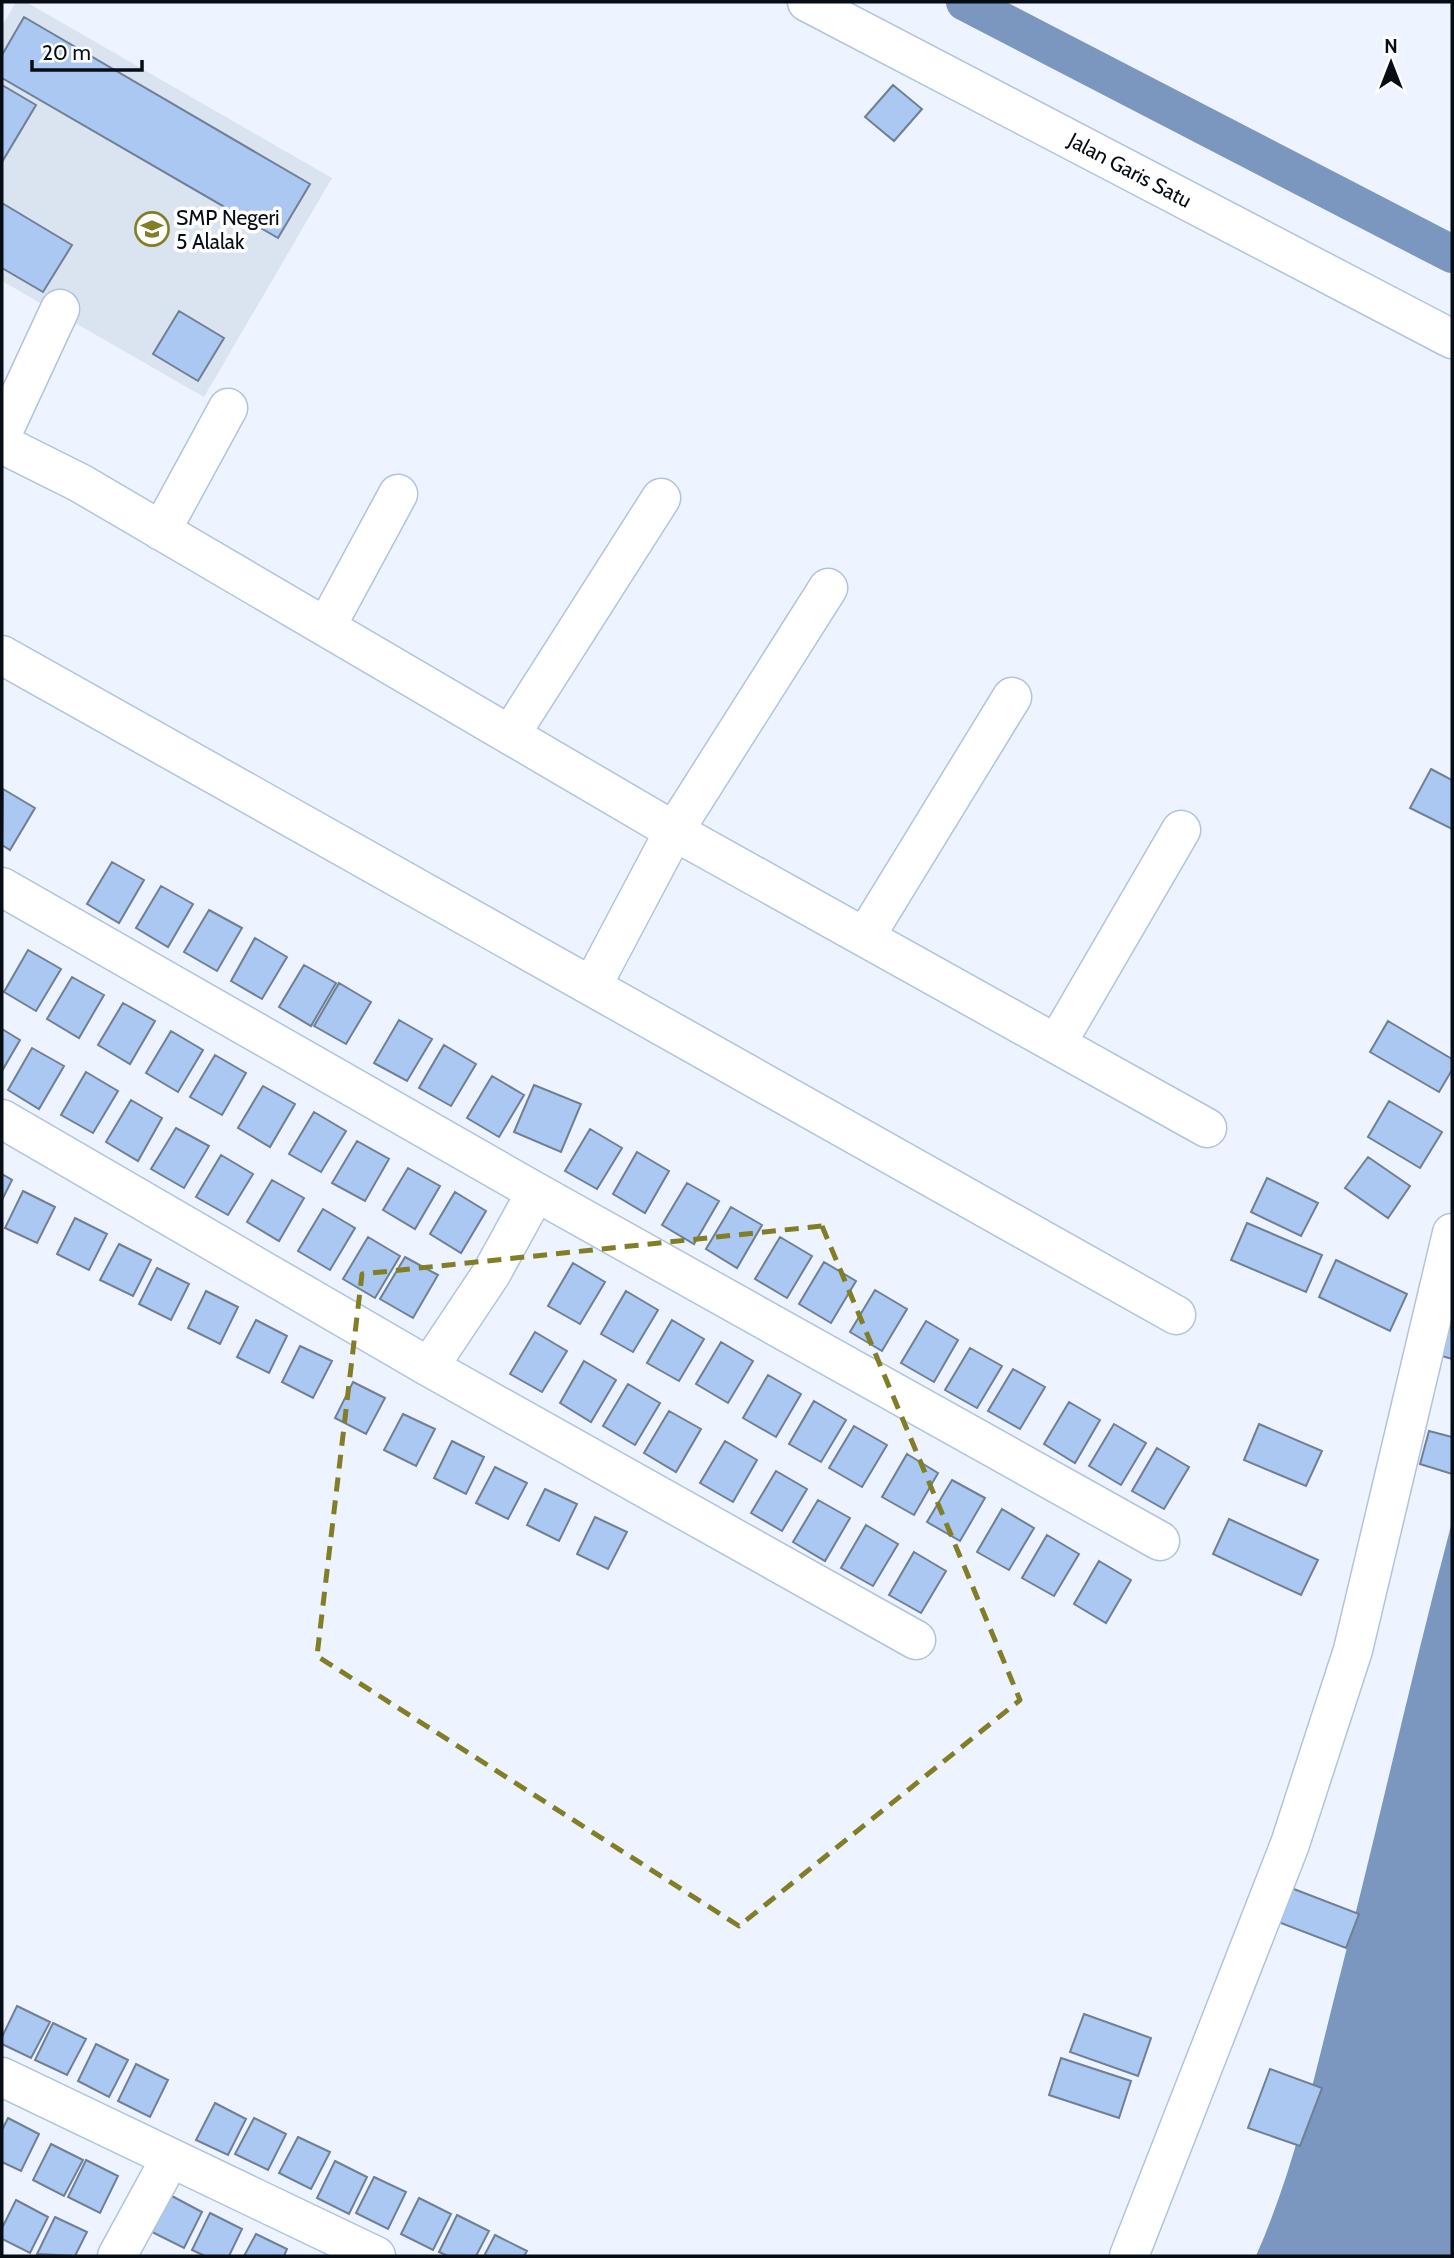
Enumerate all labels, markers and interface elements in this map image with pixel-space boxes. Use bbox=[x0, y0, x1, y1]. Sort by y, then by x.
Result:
scale bar bbox=[32, 28, 142, 72]
north arrow bbox=[1356, 28, 1426, 98]
text: N bbox=[1384, 35, 1398, 58]
text: 20 m bbox=[42, 40, 91, 65]
street label: Jalan Garis Satu bbox=[1063, 127, 1196, 213]
place label: SMP Negeri 5 Alalak bbox=[176, 205, 280, 254]
school or university icon: SMP Negeri 5 Alalak bbox=[133, 210, 171, 248]

